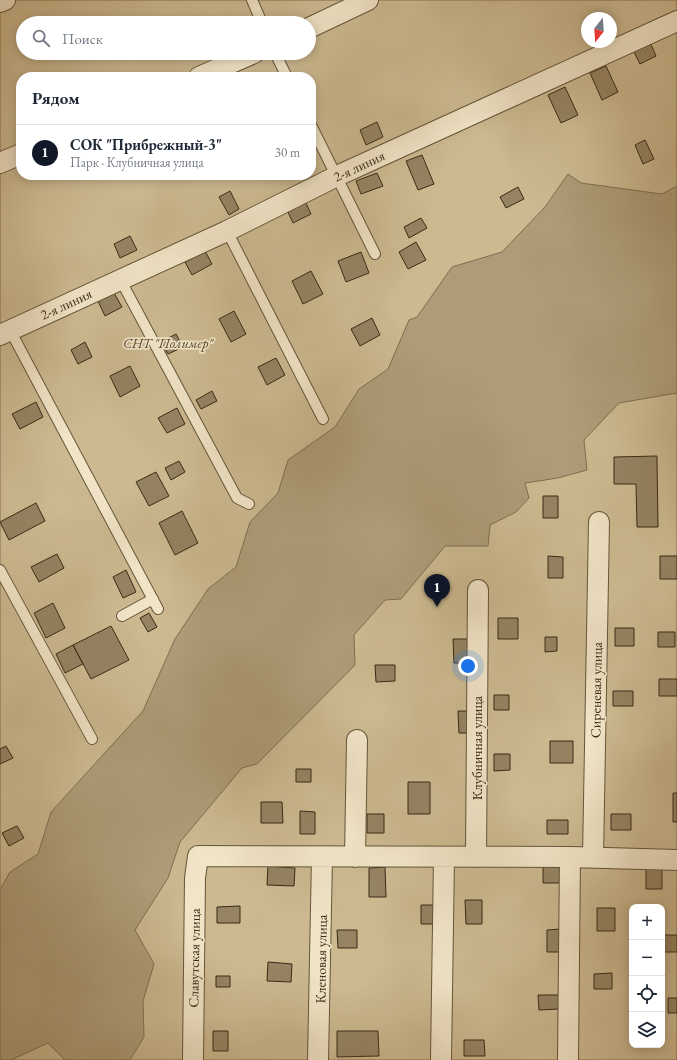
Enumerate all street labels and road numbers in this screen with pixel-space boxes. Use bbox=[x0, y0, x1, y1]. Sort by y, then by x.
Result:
street label: 2-я линия bbox=[330, 146, 388, 186]
street label: 2-я линия bbox=[37, 284, 95, 324]
street label: Сиреневая улица bbox=[586, 641, 606, 738]
street label: Клубничная улица bbox=[468, 695, 486, 800]
street label: Славутская улица bbox=[184, 908, 204, 1008]
street label: Кленовая улица bbox=[311, 914, 331, 1004]

